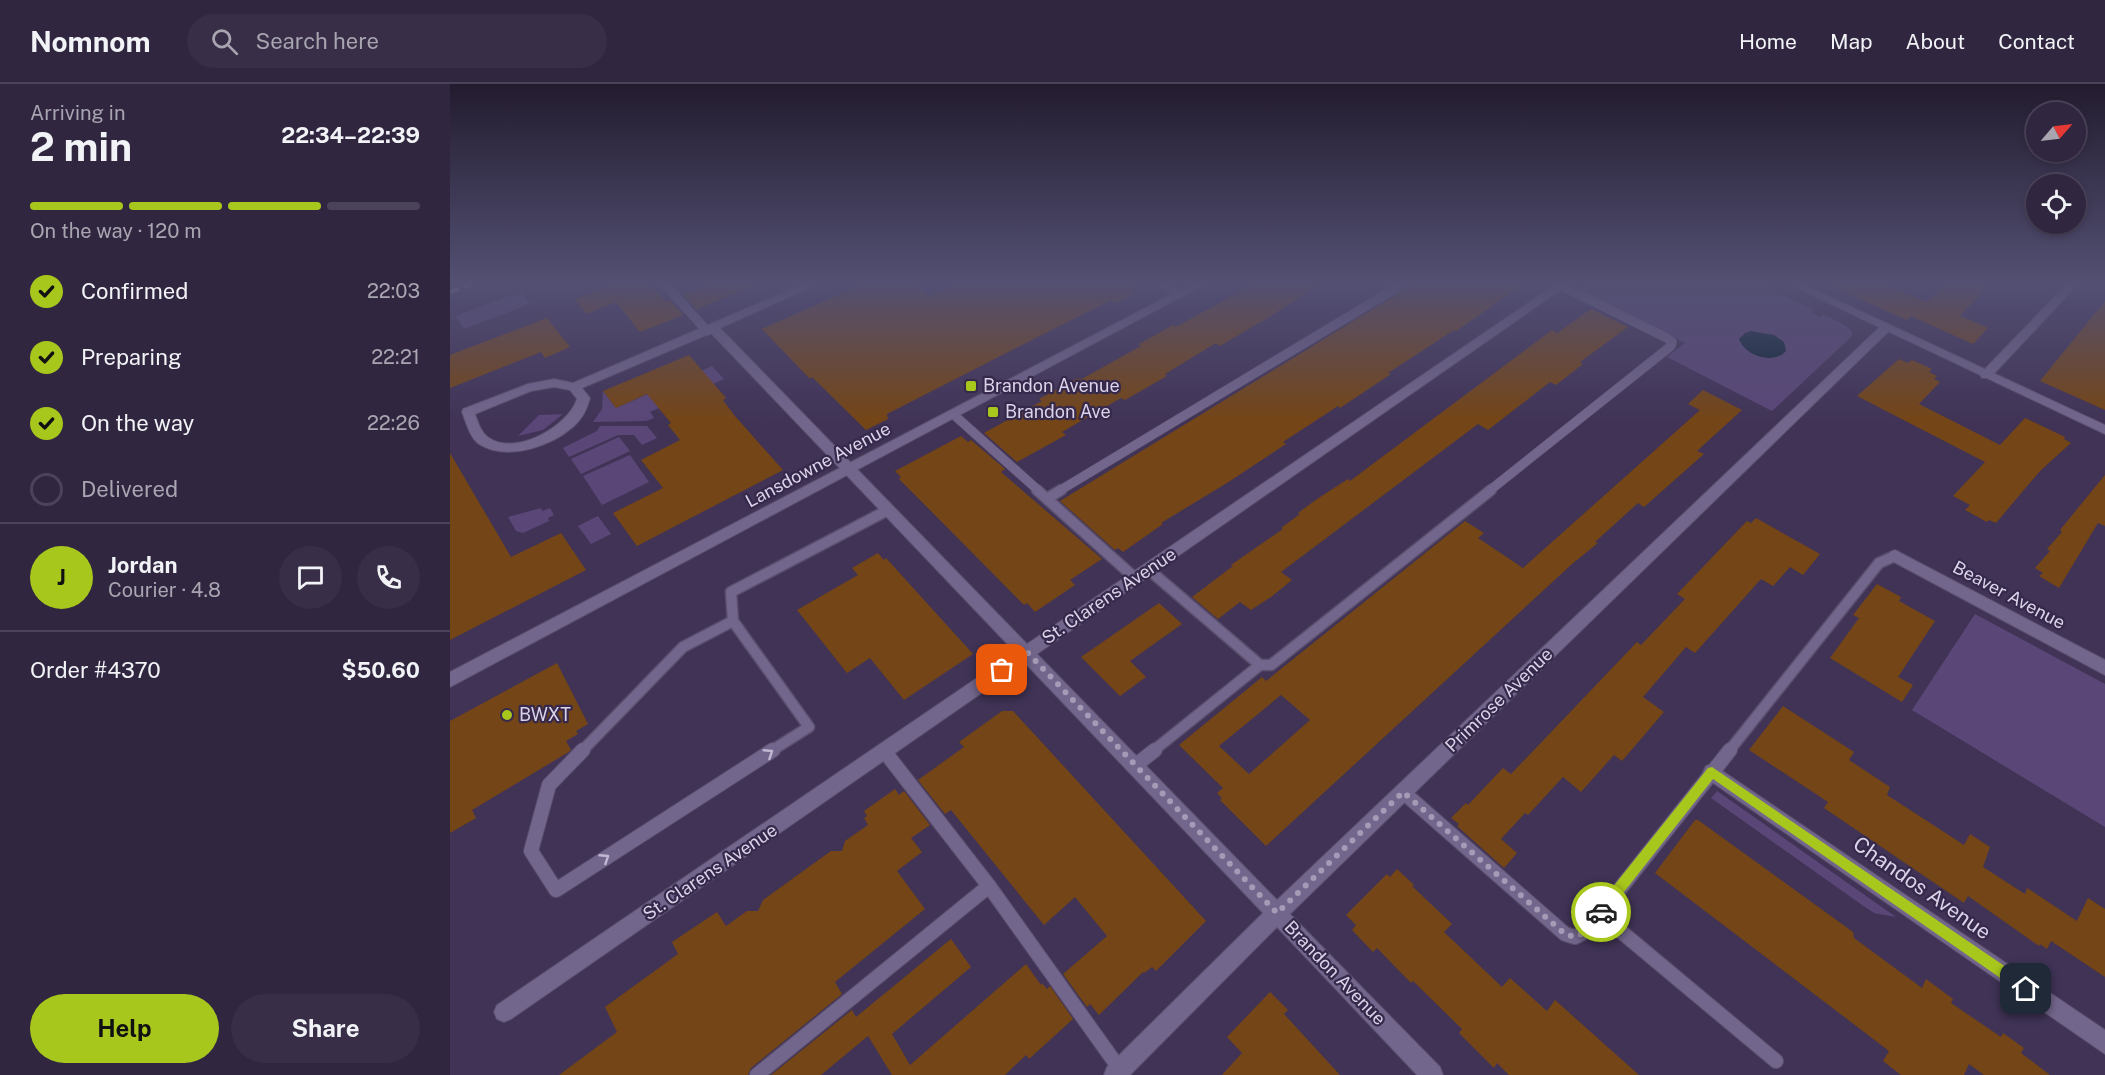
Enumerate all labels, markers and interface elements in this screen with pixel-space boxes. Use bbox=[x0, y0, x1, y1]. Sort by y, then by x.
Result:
search box bbox=[187, 14, 607, 68]
text: Nomnom bbox=[30, 25, 151, 58]
icon: search bbox=[208, 25, 241, 58]
text: Search here bbox=[256, 28, 379, 54]
text: Home bbox=[1739, 29, 1797, 54]
text: Map bbox=[1830, 29, 1873, 54]
text: About bbox=[1906, 29, 1965, 54]
text: Contact bbox=[1998, 29, 2075, 54]
text: Arriving in bbox=[30, 101, 125, 125]
north arrow bbox=[2026, 102, 2086, 162]
map controls bbox=[2026, 102, 2086, 234]
text: 22:34–22:39 bbox=[281, 122, 420, 148]
text: 2 min bbox=[30, 124, 132, 170]
button: locate bbox=[2026, 174, 2086, 234]
text: On the way · 120 m bbox=[30, 219, 202, 243]
icon: check bbox=[30, 275, 63, 308]
text: Confirmed bbox=[81, 278, 188, 304]
text: 22:03 bbox=[367, 279, 420, 303]
icon: check bbox=[30, 341, 63, 374]
text: Preparing bbox=[81, 344, 182, 370]
text: 22:21 bbox=[371, 345, 420, 369]
place label: Brandon Avenue bbox=[983, 375, 1120, 396]
marker: Brandon Avenue bbox=[964, 379, 978, 393]
place label: Brandon Ave bbox=[1005, 401, 1111, 422]
marker: Brandon Ave bbox=[986, 405, 1000, 419]
icon: check bbox=[30, 407, 63, 440]
text: On the way bbox=[81, 410, 194, 436]
text: 22:26 bbox=[367, 411, 420, 435]
street label: Lansdowne Avenue bbox=[742, 418, 894, 512]
text: Delivered bbox=[81, 476, 178, 502]
street label: St. Clarens Avenue bbox=[1038, 543, 1180, 648]
button: chat bbox=[279, 546, 342, 609]
button: phone bbox=[357, 546, 420, 609]
text: Jordan bbox=[108, 552, 177, 578]
street label: Beaver Avenue bbox=[1949, 556, 2069, 633]
text: J bbox=[57, 564, 66, 590]
text: Courier · 4.8 bbox=[108, 578, 221, 602]
street label: Primrose Avenue bbox=[1441, 643, 1557, 756]
pin bbox=[976, 644, 1027, 695]
icon: bag bbox=[985, 653, 1018, 686]
text: Order #4370 bbox=[30, 657, 161, 683]
text: $50.60 bbox=[341, 657, 420, 683]
place label: BWXT bbox=[519, 704, 571, 725]
marker: BWXT bbox=[500, 708, 514, 722]
one-way arrow bbox=[763, 748, 773, 760]
street label: St. Clarens Avenue bbox=[639, 819, 781, 924]
street label: Chandos Avenue bbox=[1849, 831, 1996, 944]
one-way arrow bbox=[598, 854, 609, 865]
courier bbox=[1571, 882, 1631, 942]
icon: car bbox=[1585, 896, 1618, 929]
street label: Brandon Avenue bbox=[1280, 916, 1390, 1029]
pin bbox=[2000, 963, 2051, 1014]
icon: home bbox=[2009, 972, 2042, 1005]
button: Help bbox=[30, 994, 219, 1063]
button: Share bbox=[231, 994, 420, 1063]

